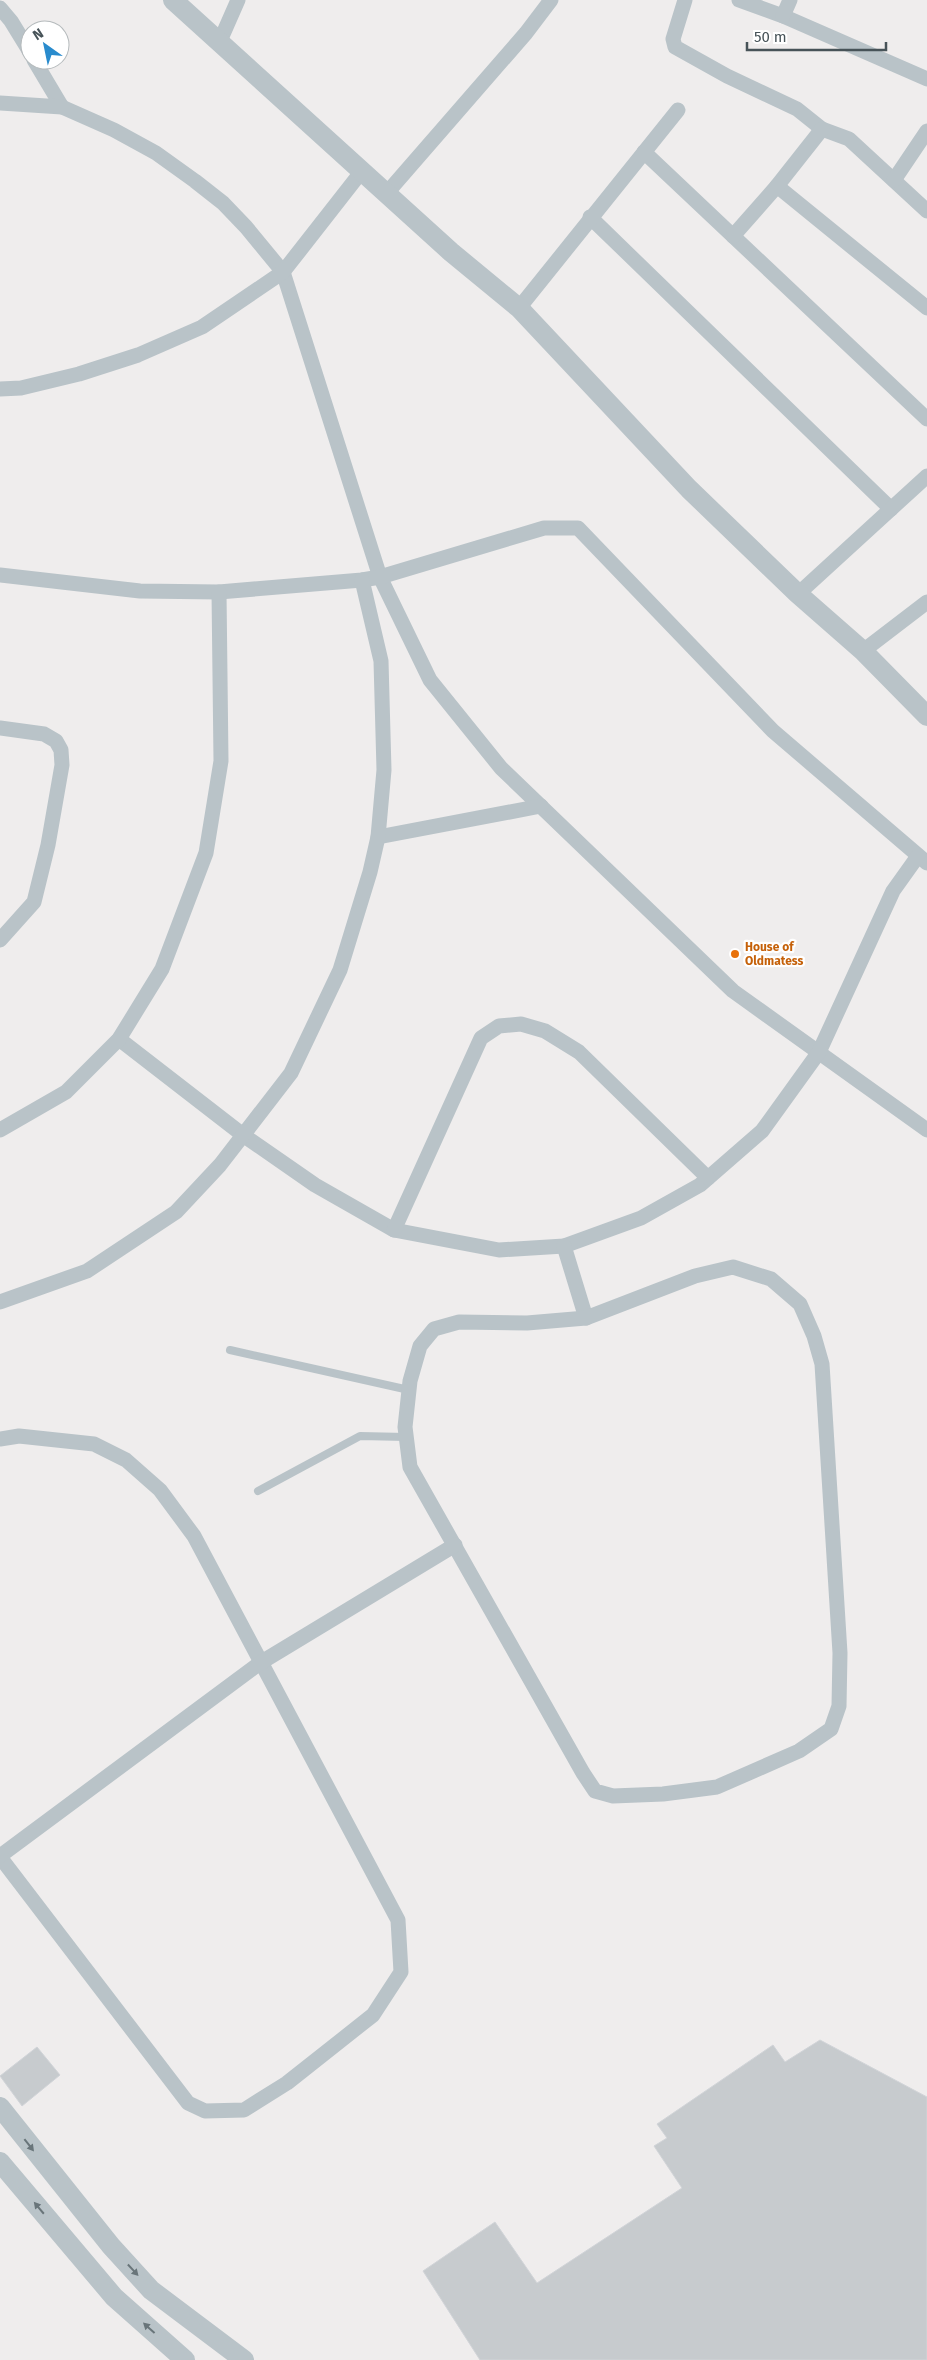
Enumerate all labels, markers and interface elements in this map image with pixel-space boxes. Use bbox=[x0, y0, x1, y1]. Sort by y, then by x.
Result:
north arrow bbox=[20, 20, 70, 70]
scale bar bbox=[747, 20, 886, 52]
text: N bbox=[30, 25, 47, 44]
text: 50 m bbox=[754, 28, 787, 46]
place label: House of Oldmatess bbox=[745, 940, 803, 968]
marker: House of Oldmatess bbox=[729, 948, 741, 960]
one-way arrow bbox=[24, 2138, 35, 2151]
one-way arrow bbox=[34, 2202, 45, 2214]
one-way arrow bbox=[127, 2264, 139, 2276]
one-way arrow bbox=[142, 2322, 155, 2333]

